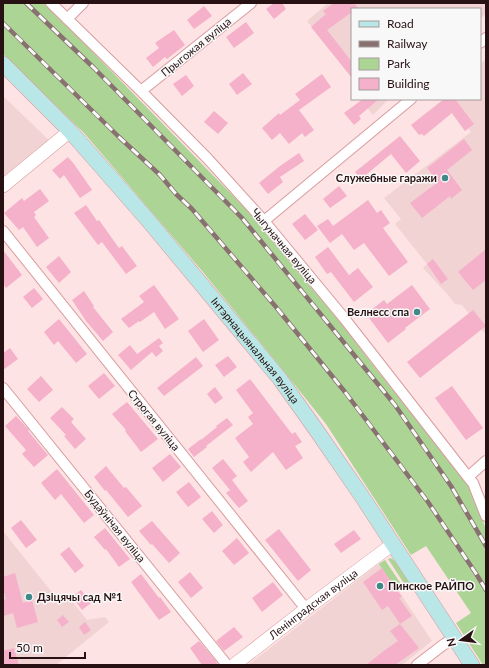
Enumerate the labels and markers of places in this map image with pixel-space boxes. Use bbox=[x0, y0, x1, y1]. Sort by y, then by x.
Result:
place label: Служебные гаражи bbox=[336, 171, 437, 184]
marker: Служебные гаражи bbox=[440, 173, 450, 183]
place label: Велнесс спа bbox=[347, 305, 409, 318]
marker: Велнесс спа bbox=[412, 307, 422, 317]
place label: Пинское РАЙПО bbox=[388, 579, 474, 592]
marker: Пинское РАЙПО bbox=[375, 581, 385, 591]
place label: Дзіцячы сад №1 bbox=[37, 590, 123, 603]
marker: Дзіцячы сад №1 bbox=[24, 592, 34, 602]

